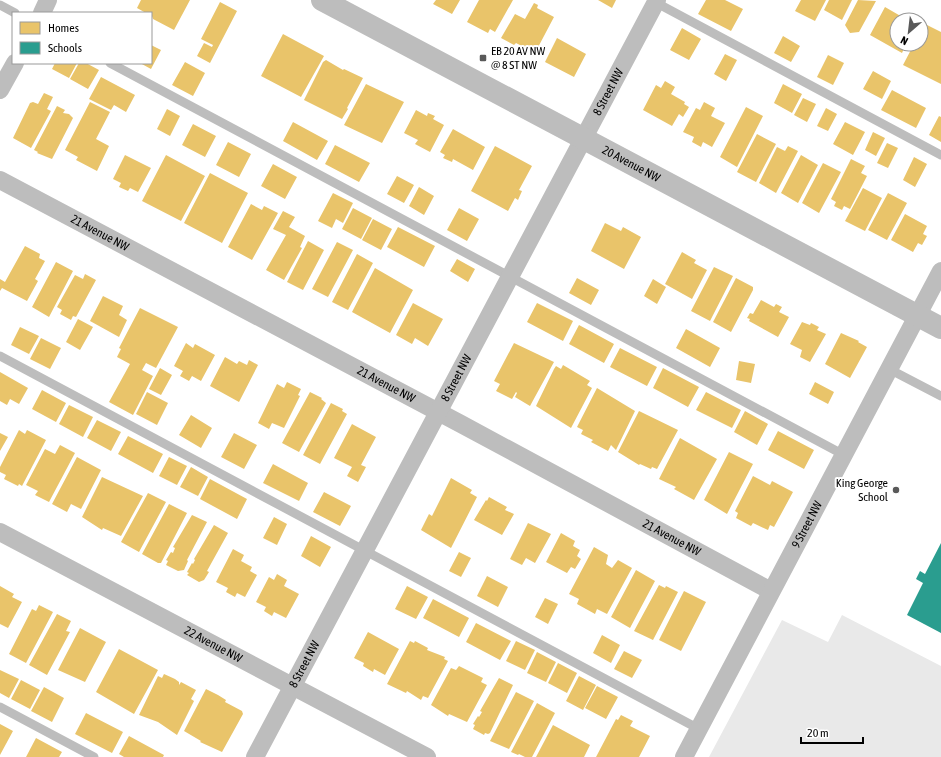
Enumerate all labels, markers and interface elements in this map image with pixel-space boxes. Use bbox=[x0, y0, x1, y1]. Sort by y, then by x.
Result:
legend bbox=[12, 12, 152, 64]
north arrow bbox=[889, 12, 929, 52]
text: Homes bbox=[48, 21, 79, 35]
text: N bbox=[899, 34, 910, 48]
text: Schools bbox=[48, 41, 82, 55]
place label: EB 20 AV NW @ 8 ST NW bbox=[491, 44, 546, 72]
marker: EB 20 AV NW @ 8 ST NW bbox=[478, 53, 488, 63]
street label: 8 Street NW bbox=[590, 66, 626, 118]
street label: 20 Avenue NW bbox=[600, 143, 663, 185]
street label: 21 Avenue NW bbox=[68, 212, 132, 254]
street label: 8 Street NW bbox=[438, 352, 475, 404]
street label: 21 Avenue NW bbox=[355, 363, 418, 406]
place label: King George School bbox=[836, 476, 889, 504]
marker: King George School bbox=[891, 485, 901, 495]
street label: 9 Street NW bbox=[789, 498, 825, 550]
street label: 21 Avenue NW bbox=[640, 516, 703, 559]
street label: 22 Avenue NW bbox=[182, 623, 245, 666]
street label: 8 Street NW bbox=[286, 638, 323, 690]
scale bar bbox=[801, 719, 863, 745]
text: 20 m bbox=[807, 726, 829, 740]

